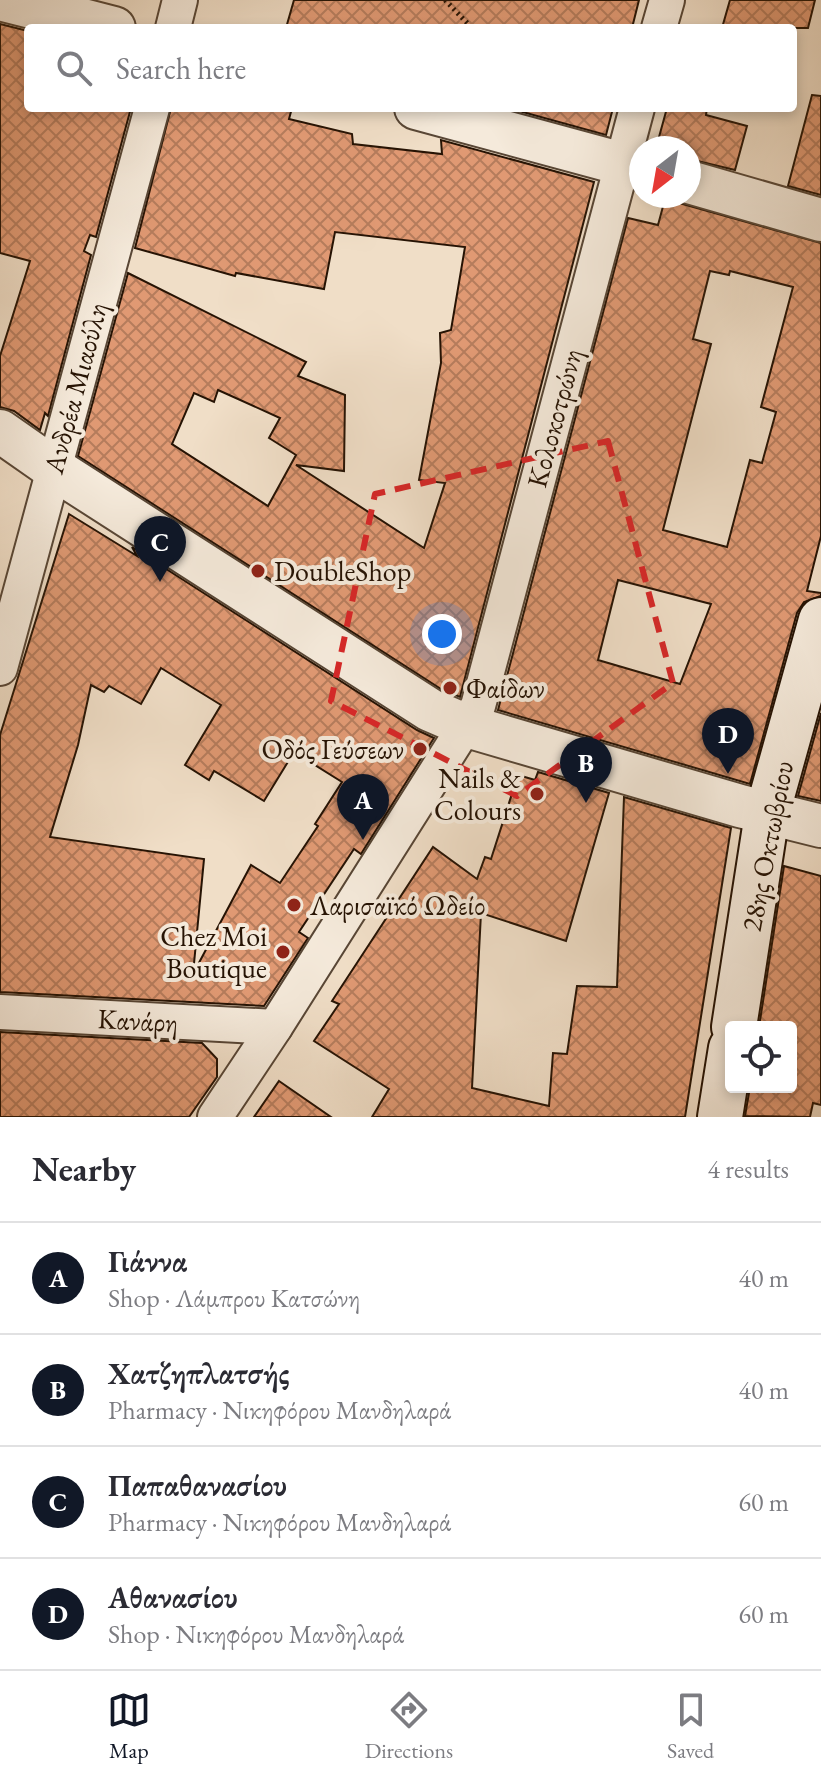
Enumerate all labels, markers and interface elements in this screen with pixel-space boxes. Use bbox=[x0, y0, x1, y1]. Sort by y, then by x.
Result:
search box bbox=[24, 24, 797, 112]
icon: search bbox=[52, 46, 96, 90]
text: Search here bbox=[116, 49, 246, 88]
north arrow bbox=[629, 136, 701, 208]
street label: Ανδρέα Μιαούλη bbox=[35, 298, 115, 479]
street label: Κολοκοτρώνη bbox=[518, 345, 590, 491]
pin: C bbox=[134, 516, 186, 582]
place label: DoubleShop bbox=[274, 553, 411, 589]
marker: DoubleShop bbox=[249, 562, 267, 580]
your location bbox=[422, 614, 462, 654]
place label: Φαίδων bbox=[466, 670, 545, 706]
marker: Φαίδων bbox=[441, 679, 459, 697]
pin: D bbox=[702, 708, 754, 774]
place label: Οδός Γεύσεων bbox=[261, 731, 404, 767]
pin: B bbox=[560, 737, 612, 803]
marker: Οδός Γεύσεων bbox=[411, 740, 429, 758]
street label: 28ης Οκτωβρίου bbox=[733, 758, 801, 934]
place label: Nails & Colours bbox=[434, 760, 521, 828]
pin: A bbox=[337, 774, 389, 840]
marker: Nails & Colours bbox=[528, 785, 546, 803]
place label: Λαρισαϊκό Ωδείο bbox=[309, 887, 485, 923]
marker: Λαρισαϊκό Ωδείο bbox=[285, 896, 303, 914]
place label: Chez Moi Boutique bbox=[160, 918, 267, 986]
marker: Chez Moi Boutique bbox=[274, 943, 292, 961]
street label: Κανάρη bbox=[97, 1000, 179, 1040]
map controls bbox=[725, 1021, 797, 1093]
button: locate bbox=[725, 1021, 797, 1093]
text: Nearby bbox=[32, 1147, 136, 1191]
text: 4 results bbox=[708, 1152, 789, 1186]
text: Γιάννα bbox=[108, 1242, 187, 1281]
text: A bbox=[49, 1261, 67, 1295]
text: 40 m bbox=[739, 1261, 789, 1295]
text: Shop · Λάμπρου Κατσώνη bbox=[108, 1281, 360, 1315]
text: Χατζηπλατσής bbox=[108, 1354, 289, 1393]
text: B bbox=[50, 1373, 66, 1407]
text: 40 m bbox=[739, 1373, 789, 1407]
text: Pharmacy · Νικηφόρου Μανδηλαρά bbox=[108, 1393, 451, 1427]
text: Παπαθανασίου bbox=[108, 1466, 287, 1505]
text: C bbox=[49, 1485, 67, 1519]
text: 60 m bbox=[739, 1485, 789, 1519]
text: Pharmacy · Νικηφόρου Μανδηλαρά bbox=[108, 1505, 451, 1539]
text: Αθανασίου bbox=[108, 1578, 238, 1617]
text: D bbox=[48, 1597, 68, 1631]
text: 60 m bbox=[739, 1597, 789, 1631]
text: Shop · Νικηφόρου Μανδηλαρά bbox=[108, 1617, 404, 1651]
tab: Map bbox=[107, 1688, 151, 1765]
tab: Directions bbox=[365, 1688, 453, 1765]
tab: Saved bbox=[667, 1688, 714, 1765]

